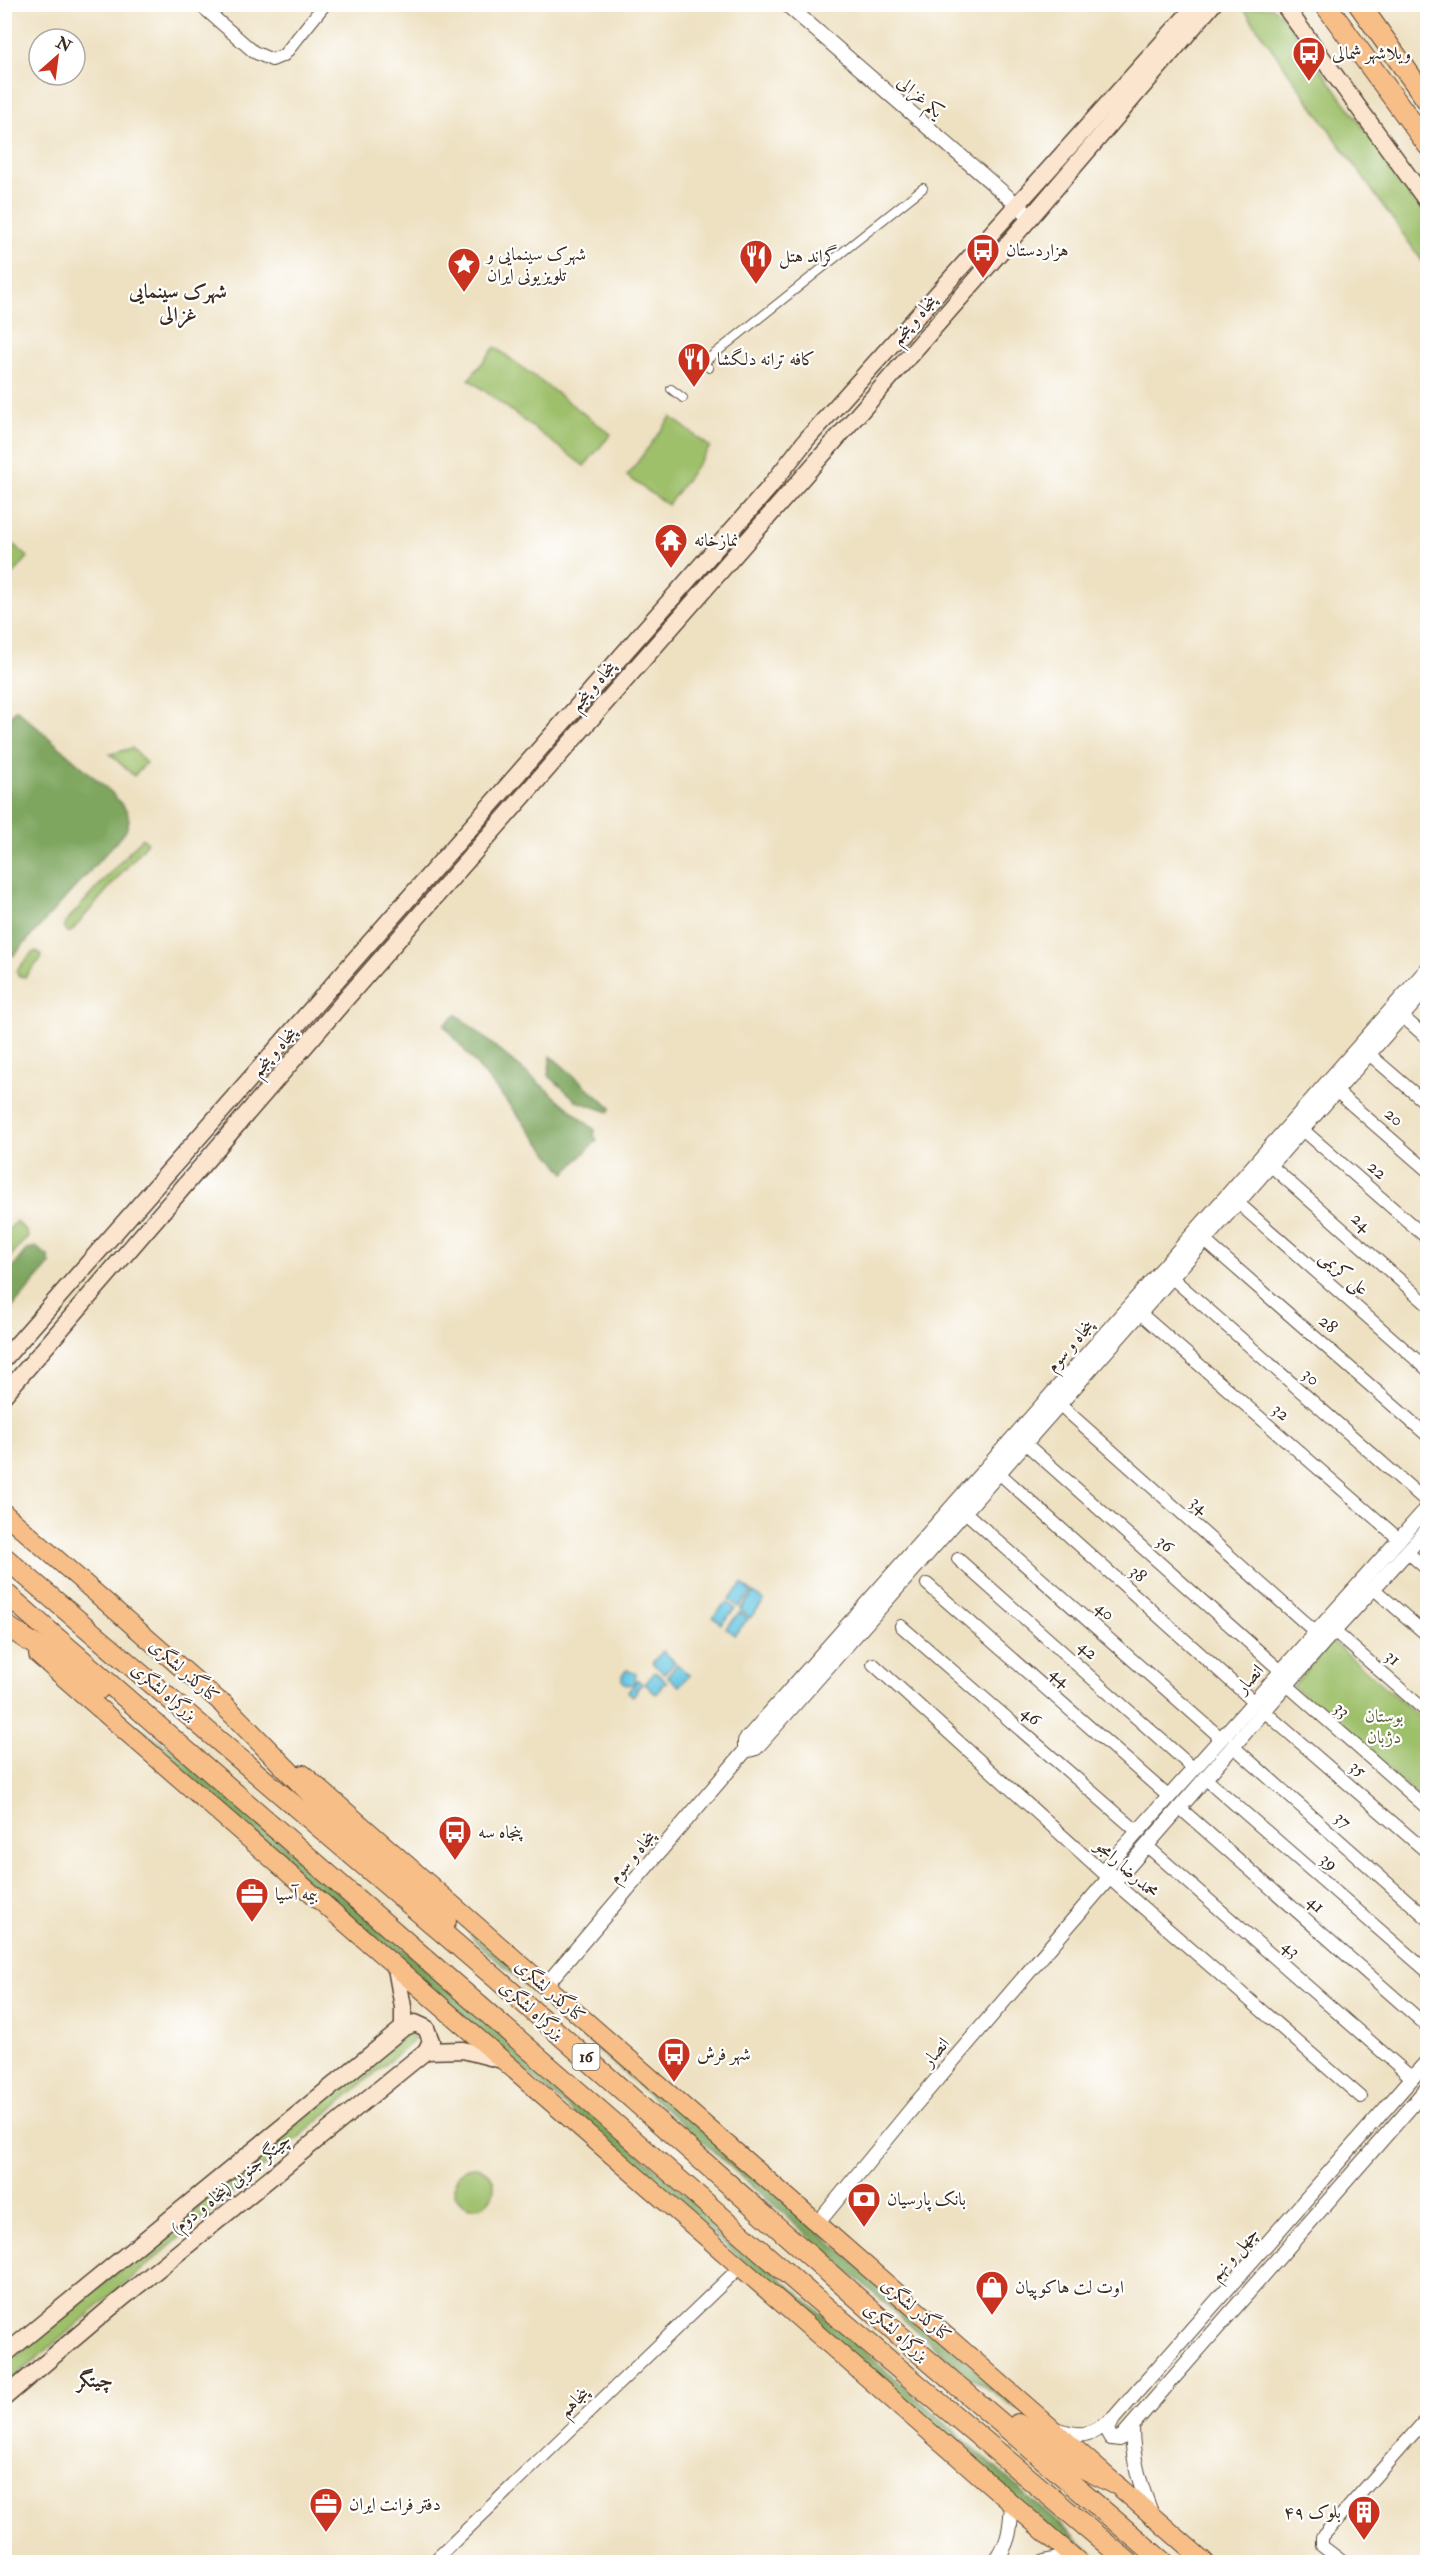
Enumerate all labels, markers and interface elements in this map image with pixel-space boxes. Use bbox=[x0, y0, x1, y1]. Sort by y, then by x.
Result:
north arrow bbox=[27, 27, 87, 87]
text: N bbox=[52, 32, 75, 57]
bus stop icon: ویلاشهر شمالی bbox=[1291, 35, 1327, 82]
place label: ویلاشهر شمالی bbox=[1332, 42, 1411, 65]
street label: یکم غزالی bbox=[889, 71, 949, 128]
bus stop icon: هزاردستان bbox=[965, 232, 1001, 279]
restaurant icon: گراند هتل bbox=[738, 238, 774, 285]
place label: هزاردستان bbox=[1006, 239, 1069, 262]
place label: شهرک سینمایی و تلویزیونی ایران bbox=[485, 243, 586, 287]
place label: گراند هتل bbox=[779, 244, 838, 269]
place icon: شهرک سینمایی و تلویزیونی ایران bbox=[446, 246, 482, 293]
district label: شهرک سینمایی غزالی bbox=[128, 279, 227, 329]
street label: پنجاه و پنجم bbox=[886, 289, 947, 353]
restaurant icon: کافه ترانه دلگشا bbox=[676, 341, 712, 388]
place label: کافه ترانه دلگشا bbox=[717, 347, 815, 371]
temple icon: نمازخانه bbox=[653, 522, 689, 569]
place label: نمازخانه bbox=[694, 529, 738, 552]
street label: پنجاه و پنجم bbox=[565, 655, 626, 719]
street label: پنجاه و پنجم bbox=[246, 1021, 307, 1085]
street label: 20 bbox=[1380, 1102, 1408, 1132]
street label: 22 bbox=[1363, 1155, 1391, 1185]
street label: 24 bbox=[1346, 1207, 1377, 1238]
street label: علی کریمی bbox=[1314, 1245, 1373, 1301]
street label: 28 bbox=[1314, 1310, 1342, 1338]
street label: پنجاه و سوم bbox=[1041, 1314, 1103, 1380]
street label: 30 bbox=[1297, 1363, 1325, 1391]
street label: 32 bbox=[1267, 1398, 1295, 1426]
street label: 34 bbox=[1185, 1491, 1214, 1520]
street label: 36 bbox=[1151, 1530, 1179, 1559]
street label: 38 bbox=[1125, 1560, 1151, 1588]
street label: 40 bbox=[1090, 1596, 1120, 1626]
street label: کنارگذر لشگری bbox=[144, 1633, 225, 1708]
street label: 42 bbox=[1073, 1635, 1103, 1665]
street label: 31 bbox=[1380, 1645, 1406, 1671]
street label: بزرگراه لشگری bbox=[126, 1657, 202, 1726]
street label: انصار bbox=[1230, 1659, 1269, 1700]
street label: 44 bbox=[1045, 1662, 1076, 1693]
street label: 33 bbox=[1329, 1697, 1355, 1723]
street label: 46 bbox=[1016, 1701, 1046, 1731]
park label: بوستان دژبان bbox=[1365, 1705, 1403, 1749]
street label: 35 bbox=[1345, 1755, 1371, 1783]
street label: 37 bbox=[1330, 1806, 1356, 1834]
bus stop icon: پنجاه سه bbox=[437, 1814, 473, 1861]
place label: پنجاه سه bbox=[478, 1821, 523, 1844]
street label: پنجاه و سوم bbox=[603, 1825, 665, 1891]
street label: محمدرضا رامجو bbox=[1089, 1833, 1163, 1903]
street label: 39 bbox=[1315, 1848, 1343, 1876]
office icon: بیمه آسیا bbox=[234, 1876, 270, 1923]
place label: بیمه آسیا bbox=[275, 1883, 318, 1906]
street label: 41 bbox=[1302, 1890, 1330, 1918]
street label: 43 bbox=[1277, 1935, 1305, 1963]
street label: کنارگذر لشگری bbox=[510, 1953, 591, 2028]
street label: بزرگراه لشگری bbox=[495, 1975, 570, 2045]
street label: انصار bbox=[916, 2032, 955, 2073]
bus stop icon: شهر فرش bbox=[656, 2036, 692, 2083]
place label: شهر فرش bbox=[697, 2043, 751, 2066]
road number: 16 bbox=[572, 2044, 600, 2070]
street label: چیتگر جنوبی (پنجاه و دوم) bbox=[166, 2128, 298, 2243]
bank icon: بانک پارسیان bbox=[846, 2181, 882, 2228]
place label: بانک پارسیان bbox=[887, 2188, 966, 2212]
street label: چهل و نهم bbox=[1204, 2222, 1267, 2289]
shop icon: اوت لت هاکوپیان bbox=[974, 2269, 1010, 2316]
street label: کنارگذر لشگری bbox=[876, 2272, 957, 2347]
place label: اوت لت هاکوپیان bbox=[1015, 2276, 1124, 2301]
street label: بزرگراه لشگری bbox=[859, 2297, 934, 2367]
district label: چیتگر bbox=[75, 2368, 113, 2394]
street label: پنجاهم bbox=[554, 2381, 598, 2426]
office icon: دفتر فرانت ایران bbox=[308, 2486, 344, 2533]
place label: دفتر فرانت ایران bbox=[349, 2493, 441, 2516]
building icon: بلوک ۴۹ bbox=[1346, 2494, 1382, 2541]
place label: بلوک ۴۹ bbox=[1283, 2501, 1341, 2524]

